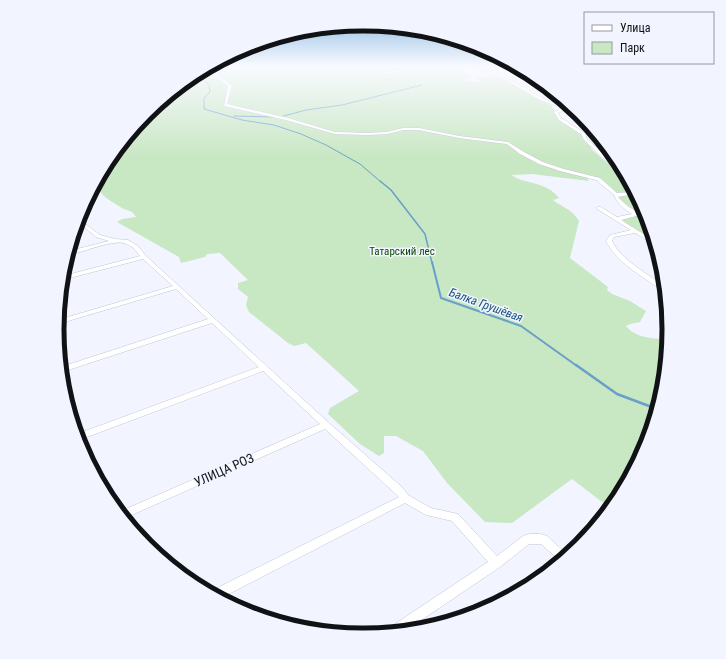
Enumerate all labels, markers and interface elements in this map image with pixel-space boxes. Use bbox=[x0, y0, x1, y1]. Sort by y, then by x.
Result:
legend bbox=[584, 12, 714, 64]
text: Улица bbox=[620, 21, 651, 35]
text: Парк bbox=[620, 41, 645, 55]
park label: Татарский лес bbox=[369, 245, 435, 258]
water label: Балка Грушёвая bbox=[447, 285, 525, 325]
street label: УЛИЦА РОЗ bbox=[192, 450, 256, 490]

